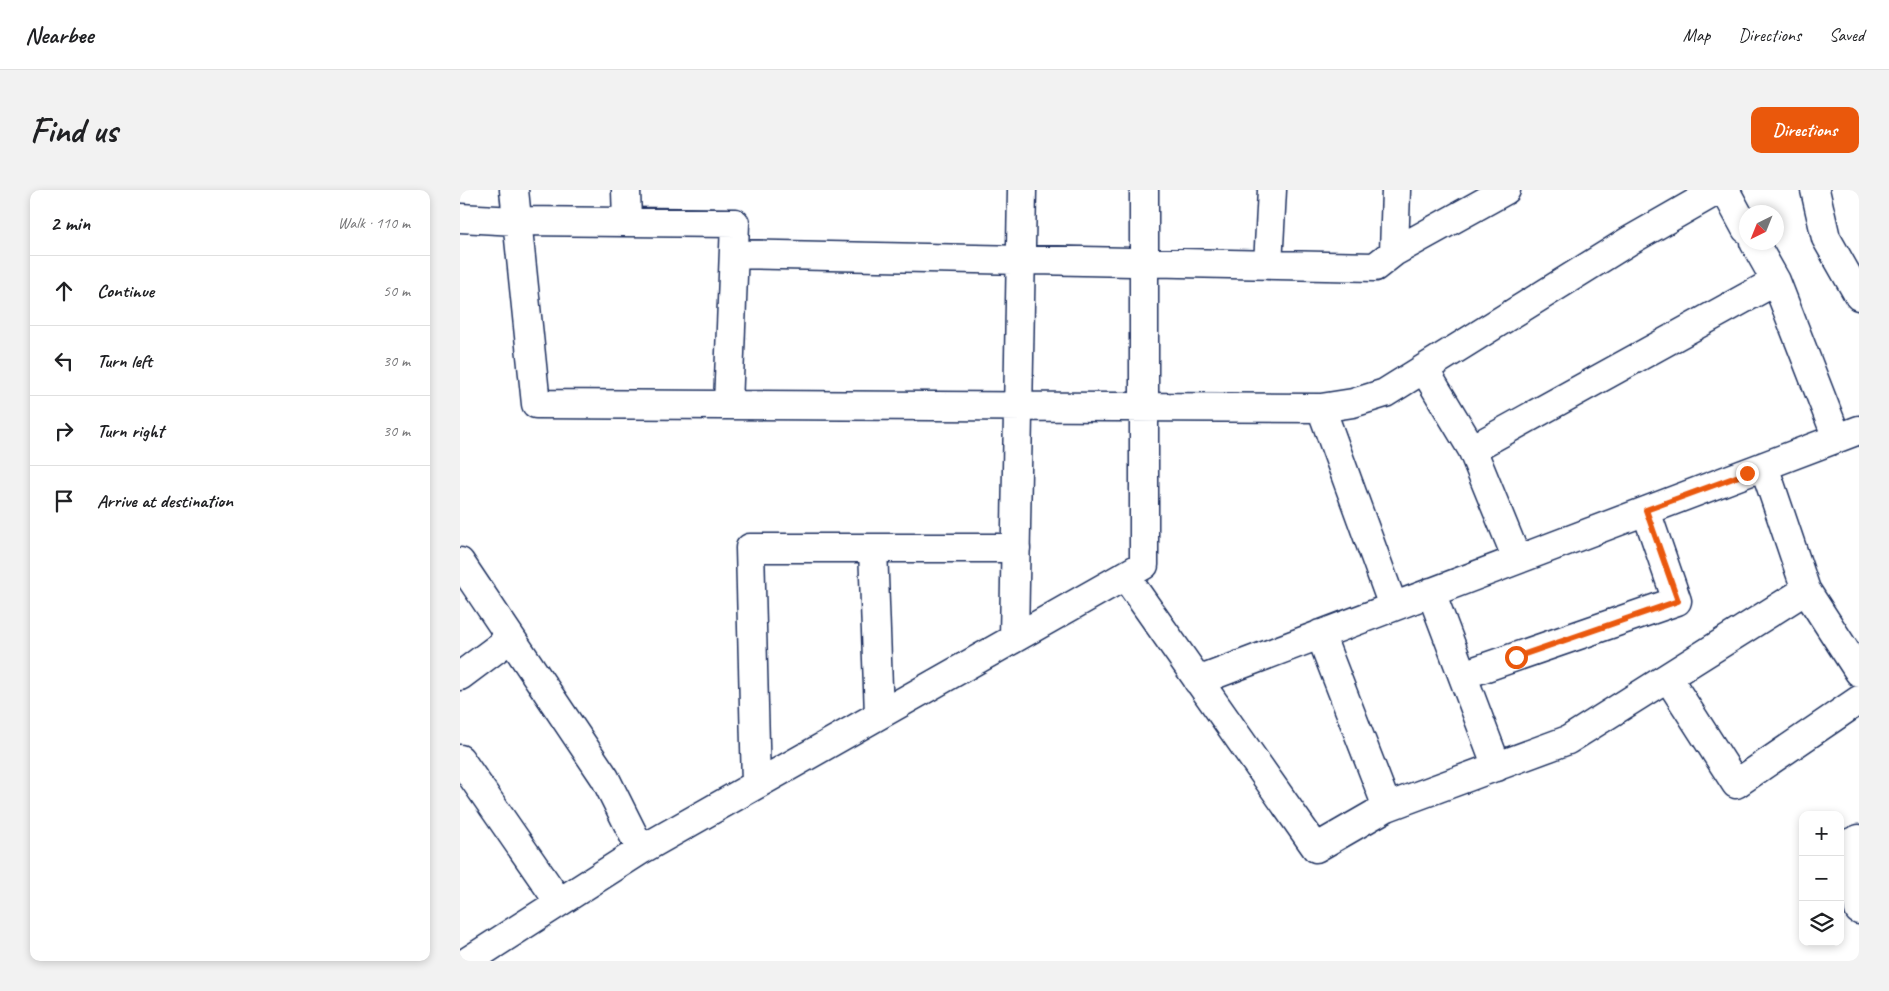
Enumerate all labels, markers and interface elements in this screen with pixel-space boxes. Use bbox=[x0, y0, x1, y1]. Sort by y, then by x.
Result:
text: Nearbee bbox=[25, 20, 93, 50]
text: Map bbox=[1683, 24, 1710, 46]
text: Directions bbox=[1738, 24, 1801, 46]
text: Saved bbox=[1829, 24, 1864, 46]
button: Directions bbox=[1751, 107, 1859, 153]
text: Find us bbox=[30, 108, 117, 153]
north arrow bbox=[1739, 205, 1784, 250]
text: 2 min bbox=[50, 210, 90, 236]
text: Walk · 110 m bbox=[338, 213, 410, 233]
icon: ahead bbox=[50, 277, 78, 305]
text: Continue bbox=[97, 279, 154, 303]
text: 50 m bbox=[383, 281, 410, 301]
icon: left bbox=[50, 347, 78, 375]
text: Turn left bbox=[97, 349, 152, 373]
text: 30 m bbox=[383, 351, 410, 371]
icon: right bbox=[50, 417, 78, 445]
text: Turn right bbox=[97, 419, 164, 443]
text: 30 m bbox=[383, 421, 410, 441]
route end bbox=[1736, 462, 1759, 485]
icon: arrive bbox=[50, 487, 78, 515]
text: Arrive at destination bbox=[97, 489, 233, 513]
route start bbox=[1505, 646, 1528, 669]
map controls bbox=[1799, 811, 1844, 946]
button: + bbox=[1799, 811, 1844, 856]
button: − bbox=[1799, 856, 1844, 901]
button: layers bbox=[1799, 901, 1844, 946]

